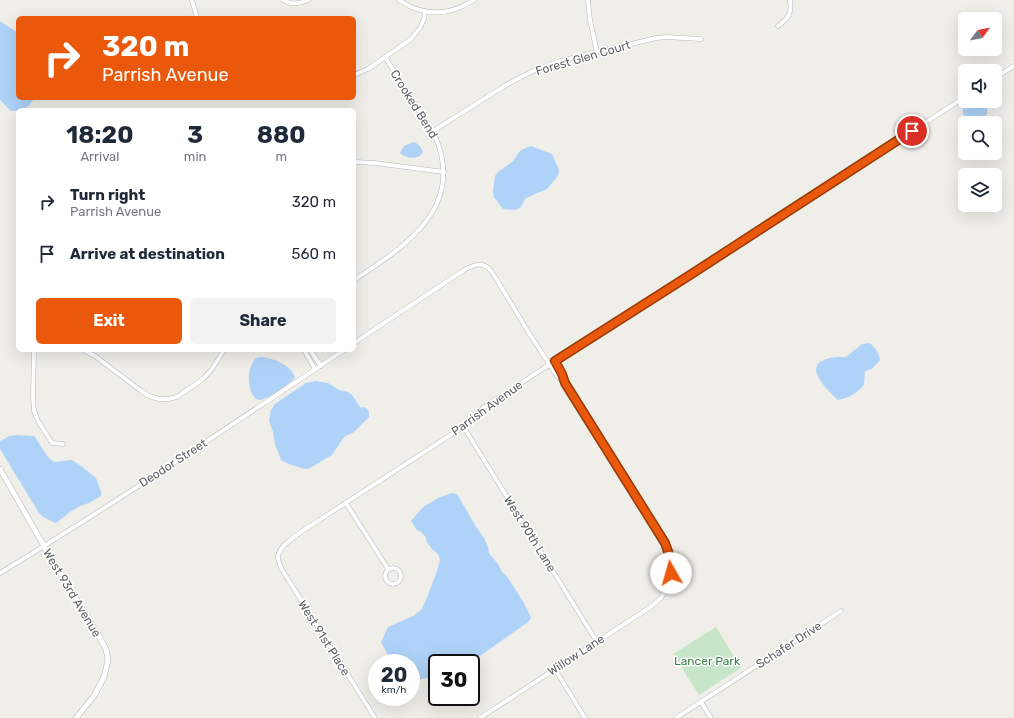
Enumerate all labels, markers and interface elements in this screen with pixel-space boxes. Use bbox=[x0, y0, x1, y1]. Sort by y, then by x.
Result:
north arrow bbox=[958, 12, 1002, 56]
map controls bbox=[958, 12, 1002, 212]
text: 320 m bbox=[102, 30, 189, 63]
icon: right bbox=[36, 32, 88, 84]
street label: Forest Glen Court bbox=[534, 38, 632, 78]
text: Parrish Avenue bbox=[102, 64, 228, 86]
button: sound bbox=[958, 64, 1002, 108]
street label: Crooked Bend bbox=[387, 67, 441, 141]
pin bbox=[895, 114, 929, 148]
button: search bbox=[958, 116, 1002, 160]
icon: arrive bbox=[901, 120, 923, 142]
text: 18:20 bbox=[66, 121, 133, 149]
text: 3 bbox=[187, 121, 203, 149]
text: 880 bbox=[257, 121, 306, 149]
text: Arrival bbox=[80, 149, 119, 164]
text: min bbox=[184, 149, 206, 164]
text: m bbox=[275, 149, 287, 164]
button: layers bbox=[958, 168, 1002, 212]
text: Turn right bbox=[70, 186, 145, 204]
icon: right bbox=[36, 191, 58, 213]
text: 320 m bbox=[292, 193, 336, 211]
text: Parrish Avenue bbox=[70, 204, 161, 219]
icon: arrive bbox=[36, 243, 58, 265]
text: Arrive at destination bbox=[70, 245, 225, 263]
text: 560 m bbox=[292, 245, 336, 263]
button: Exit bbox=[36, 298, 182, 344]
button: Share bbox=[190, 298, 336, 344]
street label: Parrish Avenue bbox=[449, 377, 525, 438]
street label: Deodor Street bbox=[137, 436, 210, 490]
street label: West 90th Lane bbox=[501, 493, 559, 575]
street label: West 93rd Avenue bbox=[40, 546, 104, 640]
position arrow bbox=[650, 552, 692, 594]
street label: West 91st Place bbox=[295, 598, 353, 679]
street label: Schafer Drive bbox=[754, 618, 825, 671]
street label: Willow Lane bbox=[545, 631, 607, 679]
speed limit sign: 30 bbox=[428, 654, 480, 706]
park label: Lancer Park bbox=[674, 654, 741, 668]
text: 20 bbox=[381, 663, 407, 687]
text: km/h bbox=[382, 684, 406, 696]

